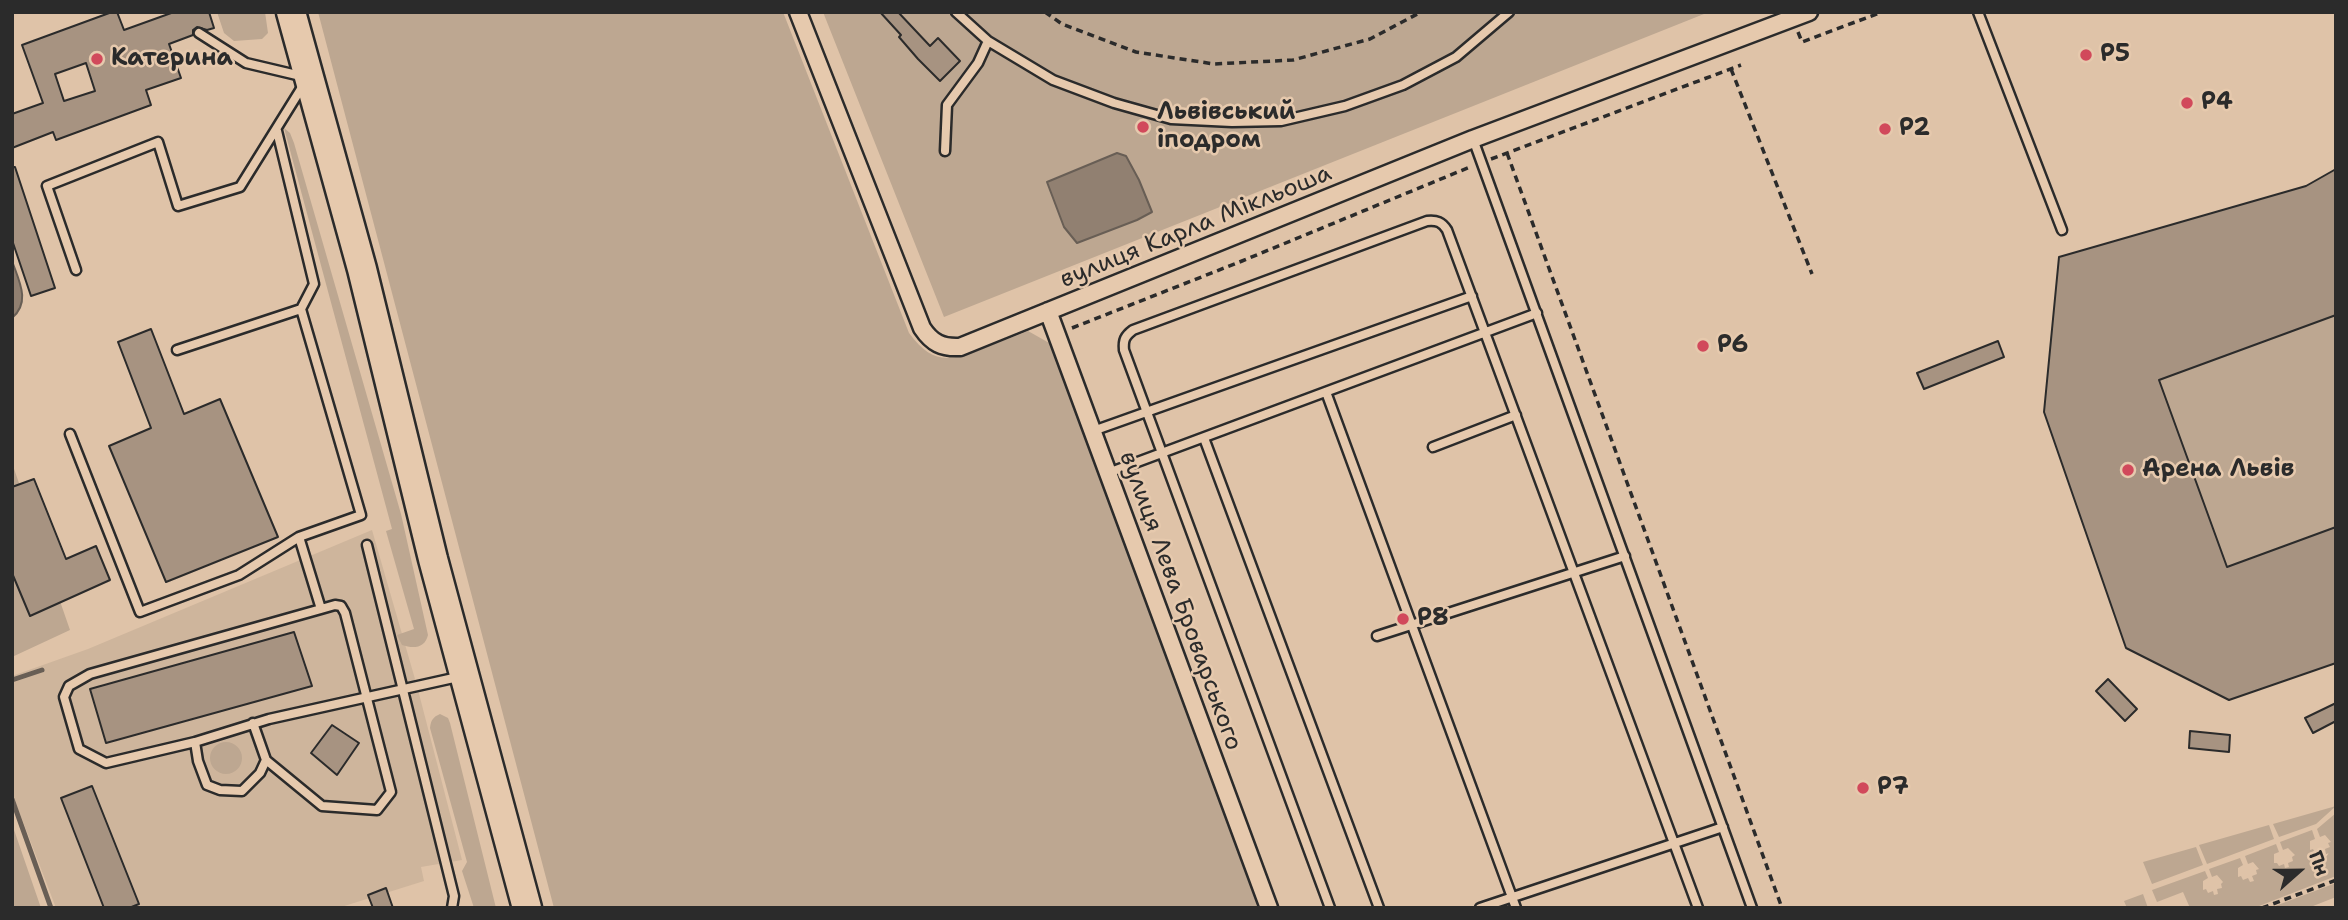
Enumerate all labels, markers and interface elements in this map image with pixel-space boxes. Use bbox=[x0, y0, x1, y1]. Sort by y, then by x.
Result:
place label: P5 bbox=[2100, 41, 2130, 69]
place label: Катерина bbox=[111, 45, 233, 73]
marker: P5 bbox=[2078, 47, 2094, 63]
marker: Катерина bbox=[89, 51, 105, 67]
place label: P4 bbox=[2201, 89, 2233, 117]
marker: P4 bbox=[2179, 95, 2195, 111]
place label: Львівський іподром bbox=[1157, 99, 1295, 155]
place label: P2 bbox=[1899, 115, 1930, 143]
marker: Львівський іподром bbox=[1135, 119, 1151, 135]
marker: P2 bbox=[1877, 121, 1893, 137]
street label: вулиця Карла Мікльоша bbox=[1056, 159, 1336, 295]
place label: P6 bbox=[1717, 332, 1748, 360]
marker: P6 bbox=[1695, 338, 1711, 354]
street label: вулиця Лева Броварського bbox=[1112, 448, 1248, 754]
place label: Арена Львів bbox=[2142, 456, 2294, 484]
marker: Арена Львів bbox=[2120, 462, 2136, 478]
place label: P8 bbox=[1417, 605, 1449, 633]
marker: P8 bbox=[1395, 611, 1411, 627]
place label: P7 bbox=[1877, 774, 1909, 802]
marker: P7 bbox=[1855, 780, 1871, 796]
north arrow bbox=[2264, 836, 2334, 906]
text: Пн bbox=[2303, 847, 2335, 879]

